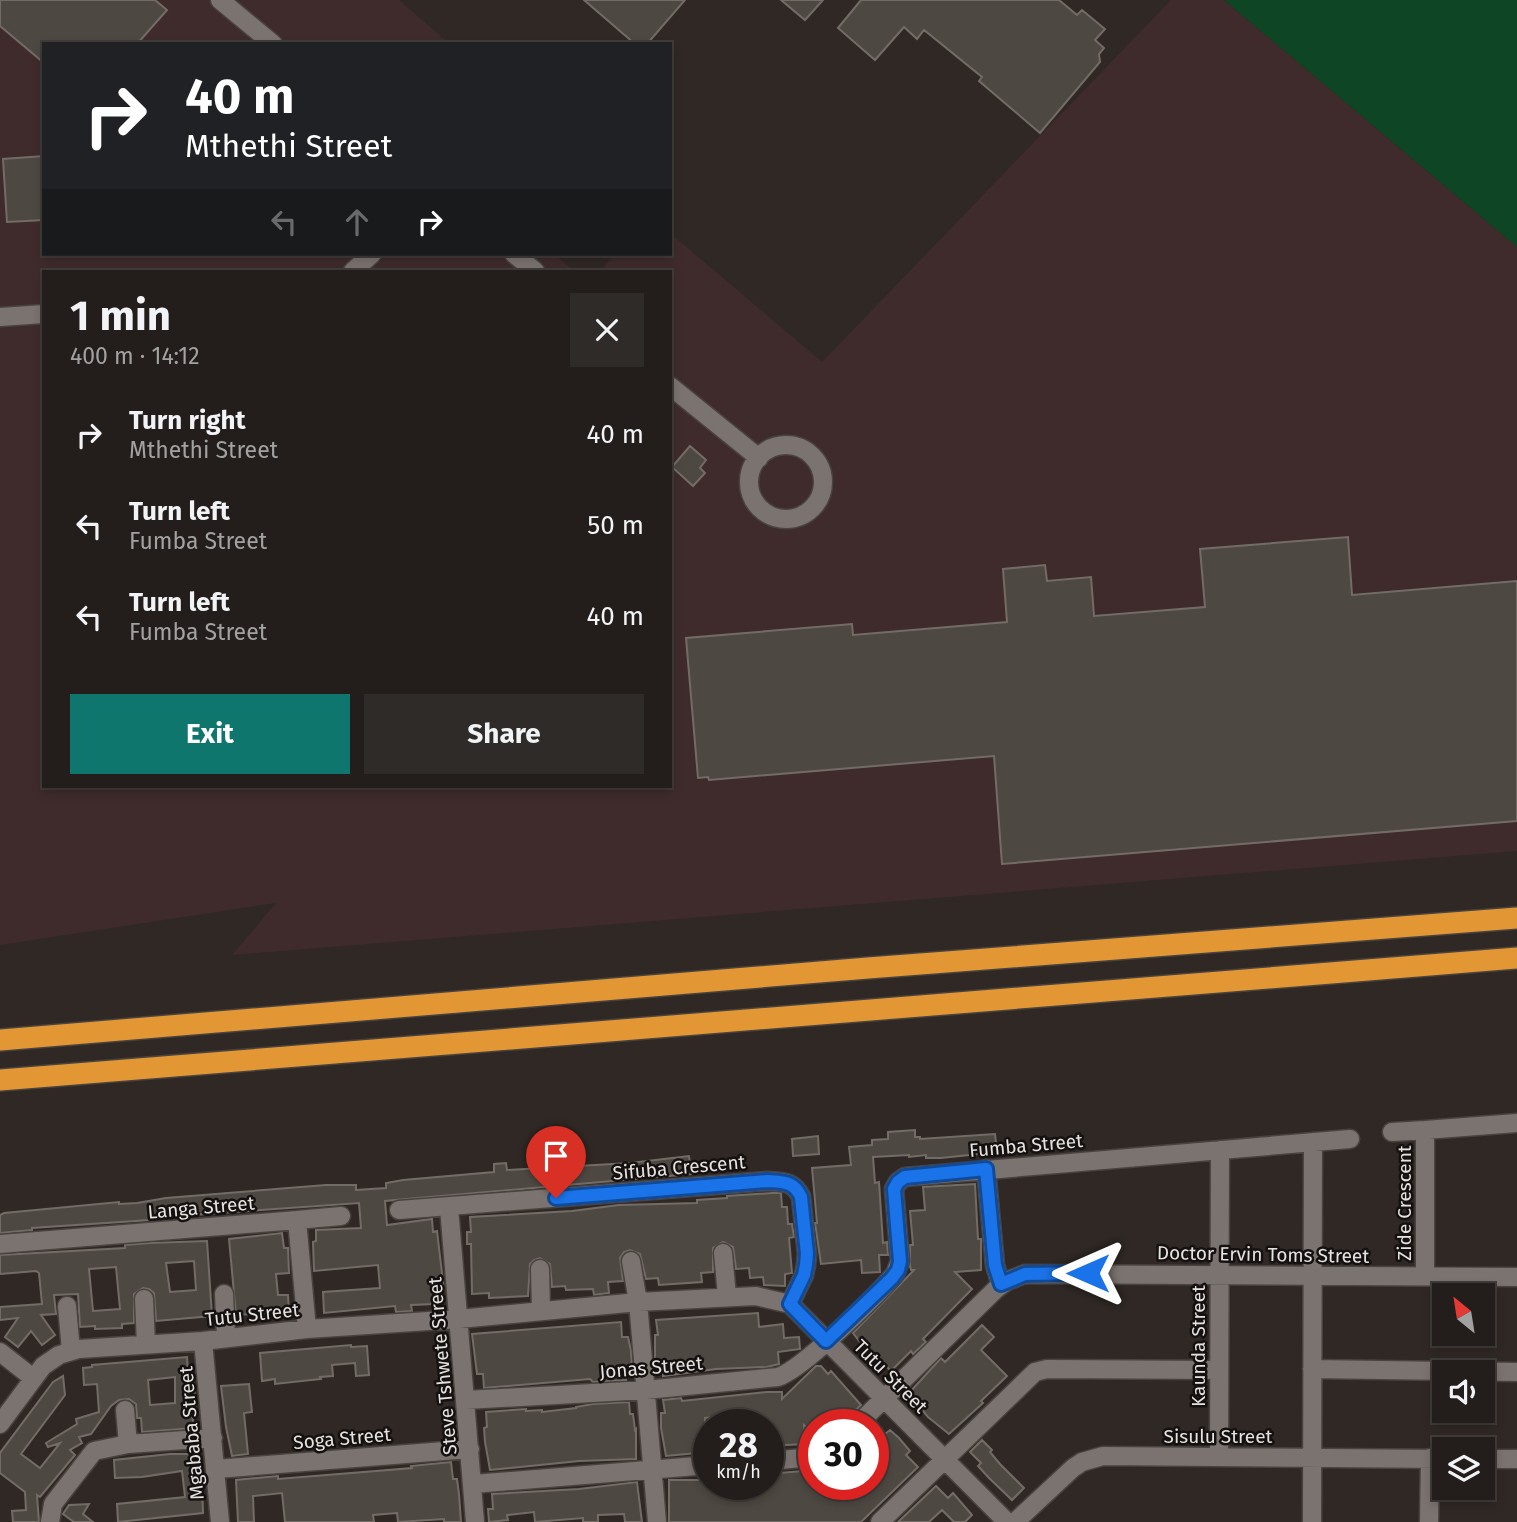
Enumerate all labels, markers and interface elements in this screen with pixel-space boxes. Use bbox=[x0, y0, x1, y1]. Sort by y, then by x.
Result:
text: 40 m bbox=[185, 67, 294, 126]
icon: right bbox=[70, 70, 161, 161]
text: Mthethi Street bbox=[185, 127, 392, 165]
icon: left bbox=[265, 203, 303, 241]
icon: ahead bbox=[338, 203, 376, 241]
icon: right bbox=[411, 203, 449, 241]
text: 1 min bbox=[70, 291, 171, 341]
button: close bbox=[570, 293, 644, 367]
text: 400 m · 14:12 bbox=[70, 342, 200, 370]
text: Turn right bbox=[129, 405, 246, 436]
icon: right bbox=[70, 416, 108, 454]
text: 40 m bbox=[586, 419, 644, 450]
text: Mthethi Street bbox=[129, 436, 278, 464]
text: Turn left bbox=[129, 496, 230, 527]
icon: left bbox=[70, 507, 108, 545]
text: 50 m bbox=[587, 510, 644, 541]
text: Fumba Street bbox=[129, 527, 267, 555]
text: Turn left bbox=[129, 587, 230, 618]
icon: left bbox=[70, 598, 108, 636]
text: 40 m bbox=[586, 601, 644, 632]
text: Fumba Street bbox=[129, 618, 267, 646]
button: Exit bbox=[70, 694, 350, 774]
button: Share bbox=[364, 694, 644, 774]
pin bbox=[526, 1126, 586, 1198]
street label: Fumba Street bbox=[968, 1129, 1084, 1162]
icon: arrive bbox=[537, 1137, 575, 1175]
street label: Zide Crescent bbox=[1393, 1145, 1416, 1261]
street label: Sifuba Crescent bbox=[612, 1150, 746, 1185]
street label: Langa Street bbox=[147, 1191, 256, 1224]
position arrow bbox=[1051, 1236, 1125, 1310]
street label: Doctor Ervin Toms Street bbox=[1157, 1241, 1369, 1268]
street label: Steve Tshwete Street bbox=[423, 1276, 462, 1456]
north arrow bbox=[1432, 1283, 1494, 1346]
map controls bbox=[1432, 1283, 1495, 1500]
street label: Kaunda Street bbox=[1187, 1285, 1210, 1407]
street label: Tutu Street bbox=[204, 1298, 300, 1331]
street label: Tutu Street bbox=[849, 1335, 932, 1418]
street label: Jonas Street bbox=[598, 1352, 704, 1383]
button: sound bbox=[1432, 1360, 1495, 1423]
street label: Mgababa Street bbox=[174, 1365, 209, 1501]
speed limit sign: 30 bbox=[798, 1409, 889, 1500]
street label: Soga Street bbox=[292, 1423, 392, 1454]
text: 28 bbox=[719, 1424, 758, 1466]
street label: Sisulu Street bbox=[1164, 1425, 1273, 1448]
button: layers bbox=[1432, 1437, 1495, 1500]
text: km/h bbox=[716, 1461, 761, 1483]

